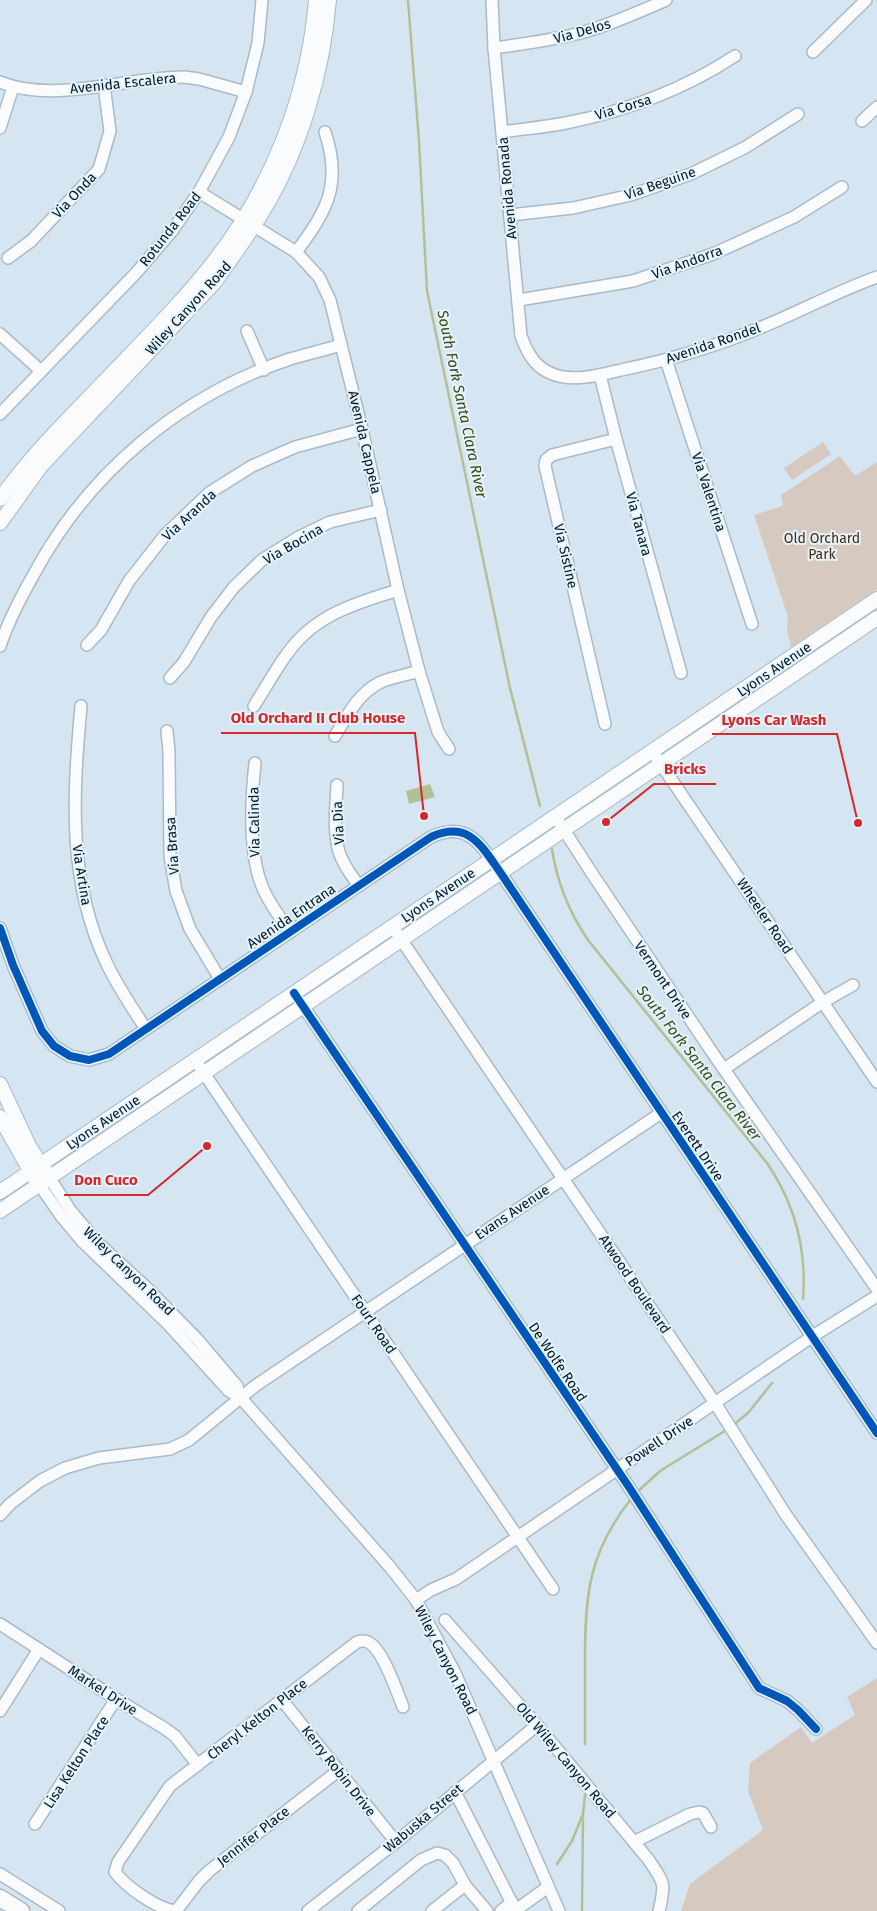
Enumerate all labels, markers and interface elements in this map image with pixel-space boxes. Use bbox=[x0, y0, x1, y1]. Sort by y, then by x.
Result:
street label: Via Delos bbox=[552, 15, 613, 48]
street label: Avenida Escalera bbox=[69, 69, 177, 98]
street label: Via Corsa bbox=[593, 91, 653, 124]
street label: Avenida Ronada bbox=[495, 136, 520, 240]
street label: Via Beguine bbox=[622, 163, 698, 204]
street label: Via Onda bbox=[49, 169, 100, 222]
street label: Rotunda Road bbox=[136, 189, 205, 270]
street label: Via Andorra bbox=[650, 242, 725, 283]
street label: Wiley Canyon Road bbox=[142, 258, 235, 359]
water label: South Fork Santa Clara River bbox=[433, 307, 491, 501]
street label: Avenida Rondel bbox=[664, 319, 763, 368]
street label: Avenida Cappela bbox=[344, 389, 385, 495]
street label: Via Valentina bbox=[688, 450, 729, 534]
street label: Via Aranda bbox=[159, 486, 220, 545]
street label: Via Tanara bbox=[622, 490, 655, 558]
street label: Via Bocina bbox=[260, 521, 326, 568]
street label: Via Sistine bbox=[550, 522, 581, 590]
park label: Old Orchard Park bbox=[784, 530, 860, 563]
street label: Lyons Avenue bbox=[734, 638, 815, 700]
callout: Old Orchard II Club House bbox=[221, 703, 415, 733]
callout: Lyons Car Wash bbox=[712, 704, 837, 734]
text: Old Orchard II Club House bbox=[231, 709, 405, 727]
text: Lyons Car Wash bbox=[722, 711, 826, 729]
callout: Bricks bbox=[654, 754, 716, 784]
text: Bricks bbox=[664, 760, 706, 778]
street label: Via Calinda bbox=[245, 787, 264, 857]
street label: Via Dia bbox=[329, 801, 348, 845]
street label: Via Brasa bbox=[162, 816, 183, 875]
street label: Via Artina bbox=[68, 843, 95, 907]
street label: Lyons Avenue bbox=[398, 864, 479, 926]
street label: Wheeler Road bbox=[733, 875, 796, 958]
street label: Avenida Entrana bbox=[244, 880, 339, 952]
street label: Vermont Drive bbox=[630, 938, 695, 1023]
water label: South Fork Santa Clara River bbox=[632, 981, 766, 1145]
street label: Lyons Avenue bbox=[63, 1091, 144, 1153]
street label: Everett Drive bbox=[668, 1108, 727, 1185]
callout: Don Cuco bbox=[64, 1165, 148, 1195]
text: Don Cuco bbox=[74, 1171, 138, 1189]
street label: Evans Avenue bbox=[472, 1181, 553, 1244]
street label: Wiley Canyon Road bbox=[79, 1223, 178, 1319]
street label: Atwood Boulevard bbox=[595, 1232, 674, 1337]
street label: Fourl Road bbox=[347, 1291, 400, 1357]
street label: De Wolfe Road bbox=[525, 1319, 590, 1405]
street label: Powell Drive bbox=[622, 1412, 696, 1470]
street label: Wiley Canyon Road bbox=[411, 1603, 480, 1718]
street label: Markel Drive bbox=[65, 1662, 141, 1719]
street label: Cheryl Kelton Place bbox=[204, 1675, 311, 1764]
street label: Old Wiley Canyon Road bbox=[512, 1699, 619, 1822]
street label: Lisa Kelton Place bbox=[40, 1713, 113, 1812]
street label: Kerry Robin Drive bbox=[298, 1723, 379, 1820]
street label: Wabuska Street bbox=[380, 1780, 467, 1856]
street label: Jennifer Place bbox=[214, 1803, 293, 1870]

